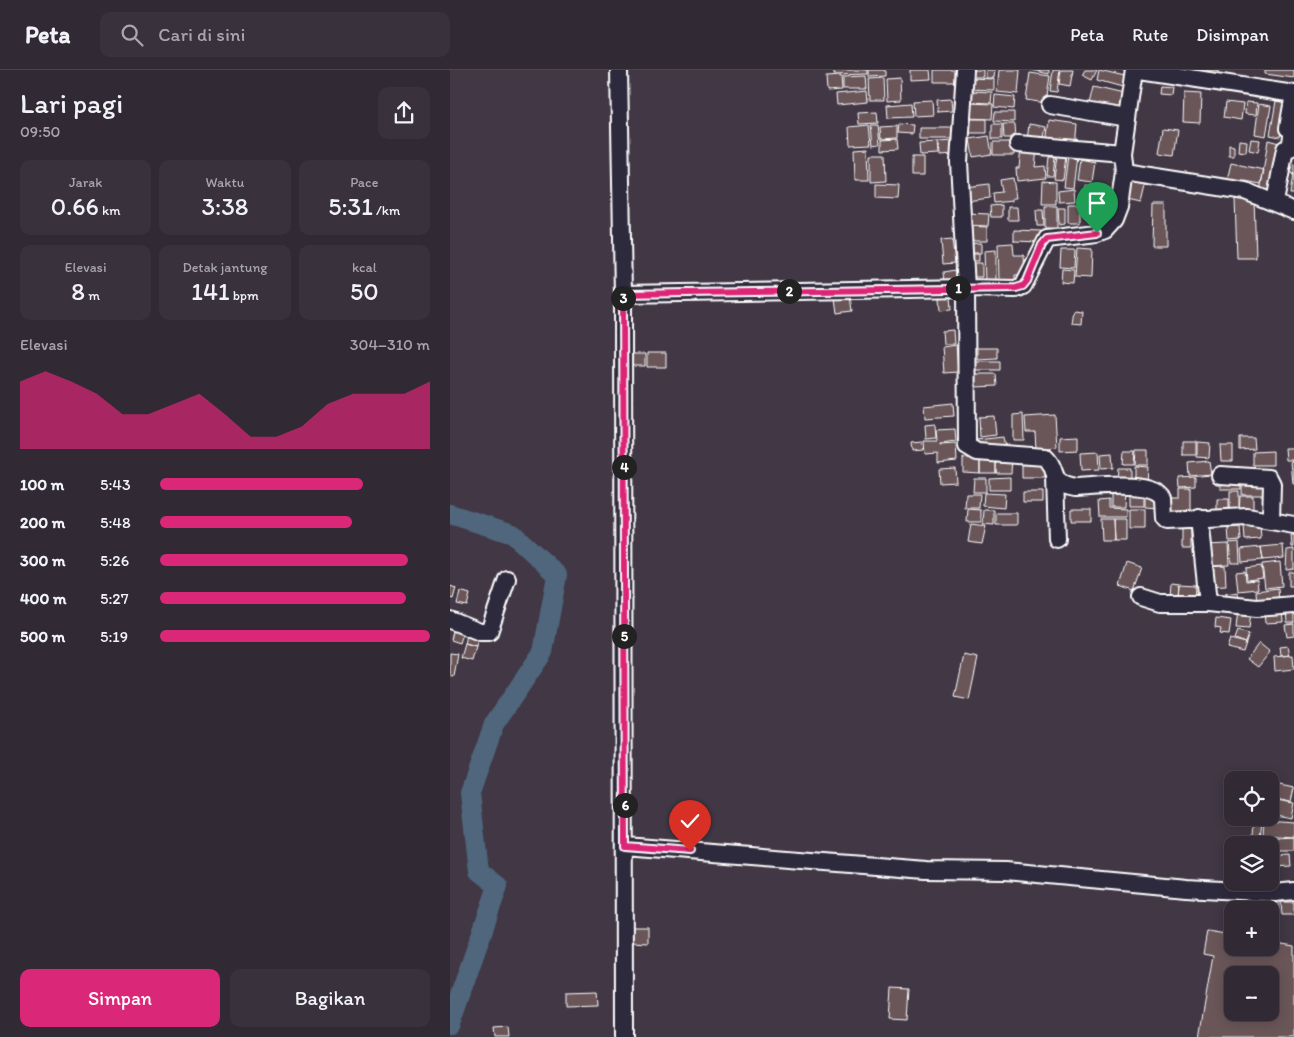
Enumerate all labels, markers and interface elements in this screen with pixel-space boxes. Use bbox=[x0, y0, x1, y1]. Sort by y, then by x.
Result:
search box bbox=[100, 12, 450, 57]
text: Peta bbox=[25, 20, 70, 49]
icon: search bbox=[118, 21, 146, 49]
text: Cari di sini bbox=[158, 23, 245, 46]
text: Peta bbox=[1070, 24, 1104, 46]
text: Rute bbox=[1132, 24, 1168, 46]
text: Disimpan bbox=[1196, 24, 1269, 46]
text: Lari pagi bbox=[20, 86, 123, 120]
button: share bbox=[378, 87, 430, 139]
text: 09:50 bbox=[20, 122, 60, 141]
text: Jarak bbox=[69, 174, 102, 191]
text: Waktu bbox=[206, 174, 244, 191]
text: Pace bbox=[350, 174, 378, 191]
pin bbox=[1076, 182, 1118, 233]
icon: arrive bbox=[1083, 189, 1111, 217]
text: 0.66 bbox=[51, 191, 99, 221]
text: 3:38 bbox=[201, 191, 249, 221]
text: 5:31 bbox=[328, 191, 373, 221]
text: km bbox=[99, 202, 121, 219]
text: /km bbox=[373, 202, 400, 219]
text: Elevasi bbox=[65, 259, 106, 276]
text: Detak jantung bbox=[182, 259, 268, 276]
text: kcal bbox=[352, 259, 377, 276]
text: 8 bbox=[71, 276, 85, 306]
text: 141 bbox=[191, 276, 230, 306]
text: 50 bbox=[350, 276, 379, 306]
pin: 1 bbox=[946, 276, 970, 300]
pin: 2 bbox=[776, 278, 802, 304]
text: 1 bbox=[955, 280, 962, 297]
text: 2 bbox=[786, 283, 793, 300]
pin: 3 bbox=[610, 286, 636, 310]
text: m bbox=[85, 287, 100, 304]
text: bpm bbox=[230, 287, 259, 304]
text: 3 bbox=[620, 290, 627, 307]
text: Elevasi bbox=[20, 335, 68, 354]
text: 304–310 m bbox=[350, 335, 430, 354]
pin: 4 bbox=[612, 454, 636, 480]
text: 4 bbox=[620, 459, 629, 476]
text: 100 m bbox=[20, 475, 64, 494]
text: 5:43 bbox=[100, 475, 131, 494]
text: 200 m bbox=[20, 513, 65, 532]
text: 5:48 bbox=[100, 513, 131, 532]
text: 300 m bbox=[20, 551, 66, 570]
text: 5:26 bbox=[100, 551, 129, 570]
text: 400 m bbox=[20, 589, 66, 608]
text: 5:27 bbox=[100, 589, 129, 608]
pin: 5 bbox=[612, 624, 636, 648]
text: 500 m bbox=[20, 627, 65, 646]
text: 5:19 bbox=[100, 627, 128, 646]
text: 5 bbox=[621, 628, 628, 645]
map controls bbox=[1224, 771, 1279, 1021]
button: locate bbox=[1224, 771, 1279, 826]
pin: 6 bbox=[612, 792, 638, 818]
text: 6 bbox=[622, 797, 629, 814]
pin bbox=[669, 800, 711, 851]
icon: check bbox=[676, 807, 704, 835]
button: layers bbox=[1224, 836, 1279, 891]
button: + bbox=[1224, 901, 1279, 956]
button: − bbox=[1224, 966, 1279, 1021]
button: Simpan bbox=[20, 969, 220, 1027]
button: Bagikan bbox=[230, 969, 430, 1027]

